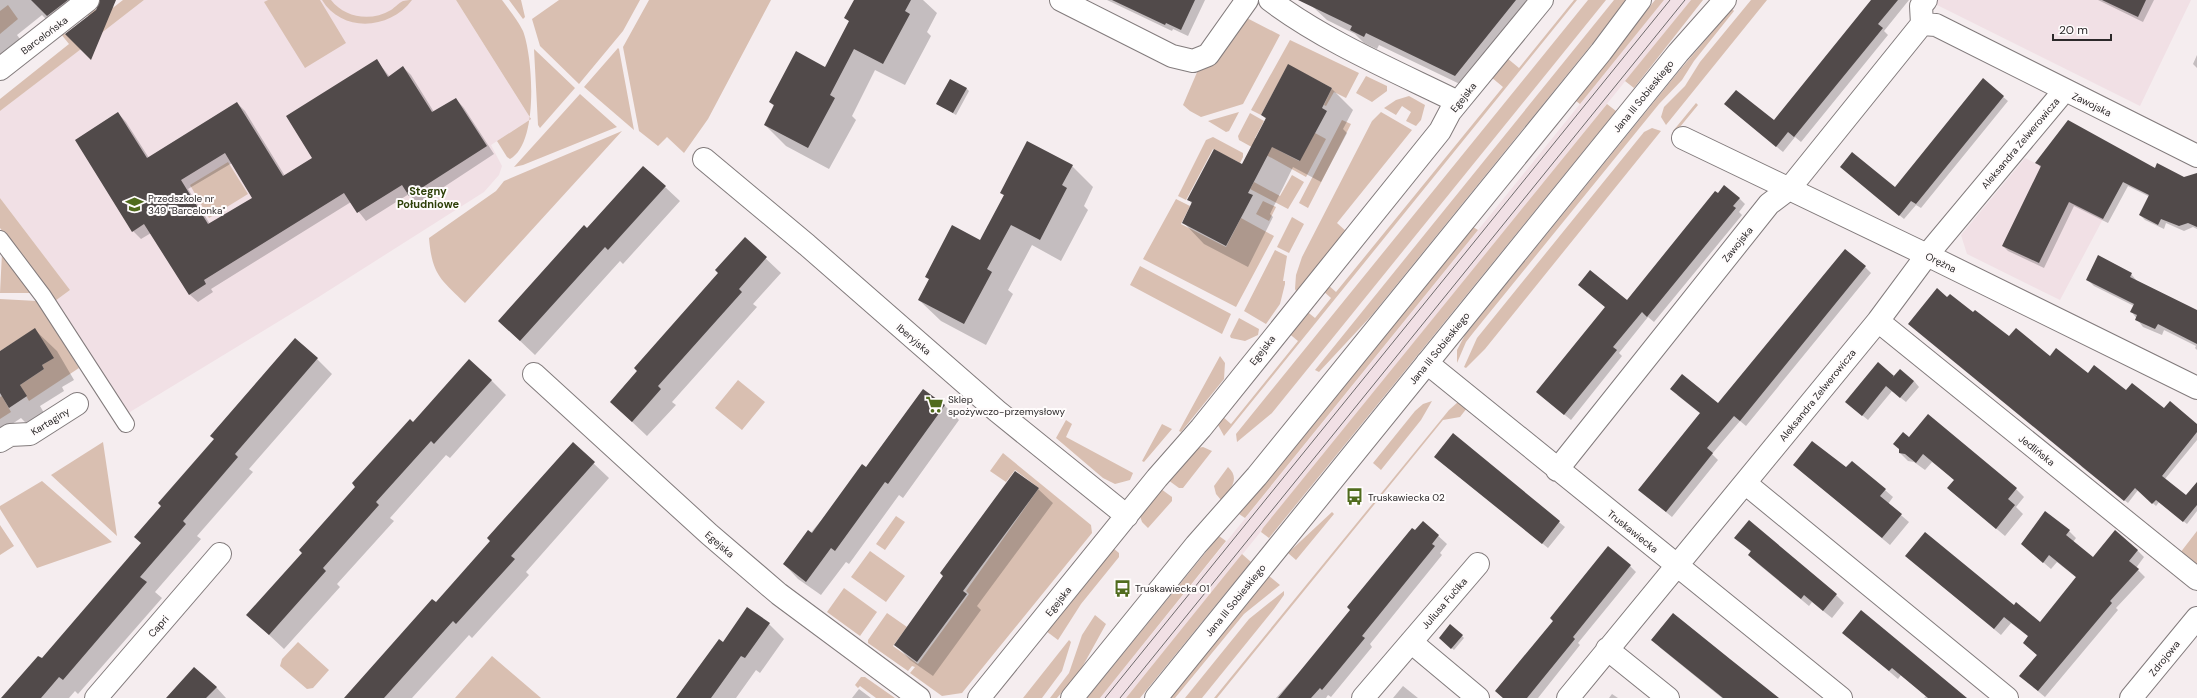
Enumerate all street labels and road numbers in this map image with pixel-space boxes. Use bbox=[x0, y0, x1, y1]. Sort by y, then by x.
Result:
street label: Barcelońska bbox=[18, 13, 70, 57]
street label: Jana III Sobieskiego bbox=[1610, 57, 1677, 135]
street label: Egejska bbox=[1447, 80, 1479, 115]
street label: Zawojska bbox=[2070, 89, 2114, 120]
street label: Aleksandra Zelwerowicza bbox=[1978, 95, 2062, 192]
street label: Zawojska bbox=[1719, 224, 1756, 265]
street label: Orężna bbox=[1923, 249, 1958, 275]
street label: Jana III Sobieskiego bbox=[1406, 309, 1473, 387]
street label: Iberyjska bbox=[894, 321, 934, 358]
street label: Egejska bbox=[1247, 333, 1278, 368]
street label: Aleksandra Zelwerowicza bbox=[1776, 347, 1859, 444]
street label: Kartaginy bbox=[28, 404, 72, 438]
street label: Jedlińska bbox=[2016, 432, 2057, 469]
street label: Truskawiecka bbox=[1605, 507, 1661, 556]
street label: Egejska bbox=[702, 528, 737, 561]
street label: Jana III Sobieskiego bbox=[1202, 561, 1269, 639]
street label: Juliusa Fučíka bbox=[1419, 575, 1470, 632]
street label: Egejska bbox=[1042, 584, 1074, 619]
street label: Capri bbox=[145, 613, 171, 640]
street label: Zdrojowa bbox=[2146, 638, 2183, 679]

